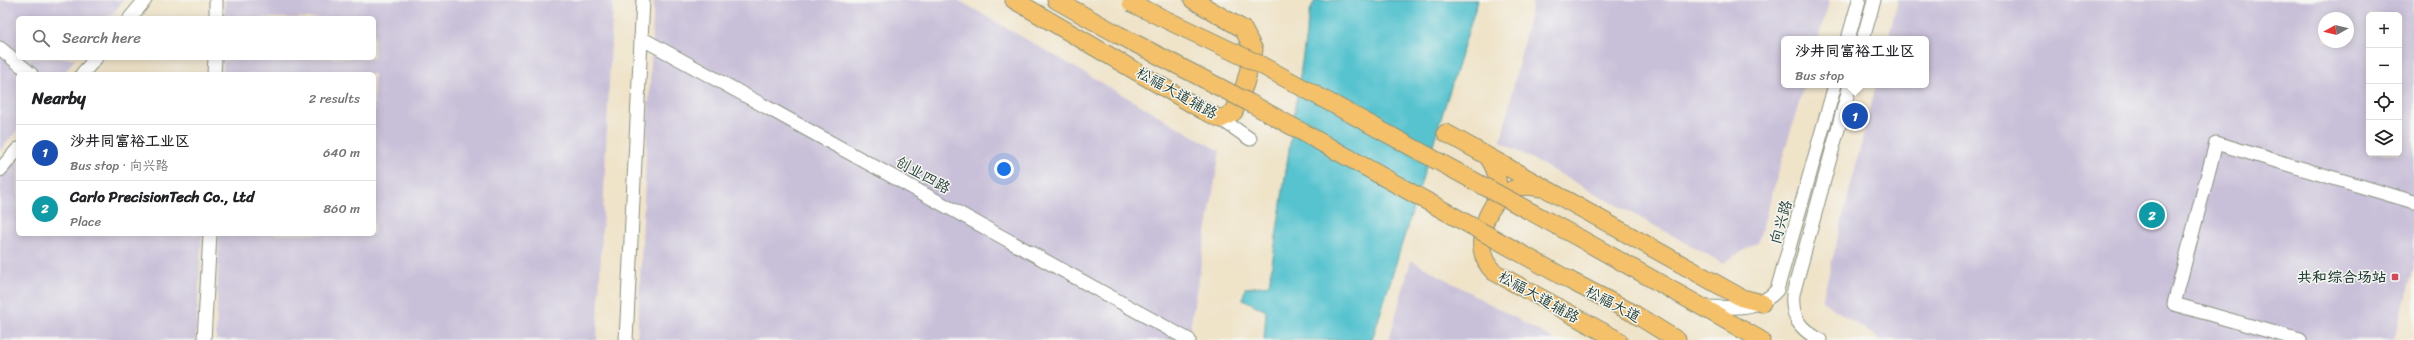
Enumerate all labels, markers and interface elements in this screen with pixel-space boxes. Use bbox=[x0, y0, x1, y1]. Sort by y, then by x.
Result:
north arrow bbox=[2318, 12, 2354, 48]
map controls bbox=[2366, 12, 2402, 156]
button: + bbox=[2366, 12, 2402, 48]
search box bbox=[16, 16, 376, 60]
text: Search here bbox=[62, 25, 141, 51]
icon: search bbox=[30, 27, 52, 49]
popup bbox=[1781, 36, 1929, 88]
text: 沙井同富裕工业区 bbox=[1795, 38, 1915, 64]
button: − bbox=[2366, 48, 2402, 84]
street label: 松福大道辅路 bbox=[1131, 60, 1223, 126]
text: Bus stop bbox=[1795, 64, 1844, 87]
text: Nearby bbox=[32, 83, 86, 113]
button: locate bbox=[2366, 84, 2402, 120]
text: 2 results bbox=[309, 87, 360, 110]
pin: 1 bbox=[1842, 101, 1868, 131]
button: layers bbox=[2366, 120, 2402, 156]
text: 沙井同富裕工业区 bbox=[70, 128, 190, 154]
text: 1 bbox=[42, 141, 48, 164]
text: 640 m bbox=[323, 141, 360, 164]
street label: 创业四路 bbox=[890, 149, 956, 201]
text: Bus stop · 向兴路 bbox=[70, 154, 168, 177]
your location bbox=[994, 159, 1014, 179]
text: Carlo PrecisionTech Co., Ltd bbox=[70, 184, 254, 210]
text: 2 bbox=[41, 197, 49, 220]
text: 860 m bbox=[323, 197, 360, 220]
street label: 向兴路 bbox=[1762, 197, 1800, 247]
pin: 2 bbox=[2139, 200, 2165, 230]
text: Place bbox=[70, 210, 101, 233]
street label: 松福大道辅路 bbox=[1493, 264, 1585, 330]
place label: 共和综合场站 bbox=[2297, 264, 2387, 290]
marker: 共和综合场站 bbox=[2390, 272, 2400, 282]
street label: 松福大道 bbox=[1580, 278, 1646, 330]

